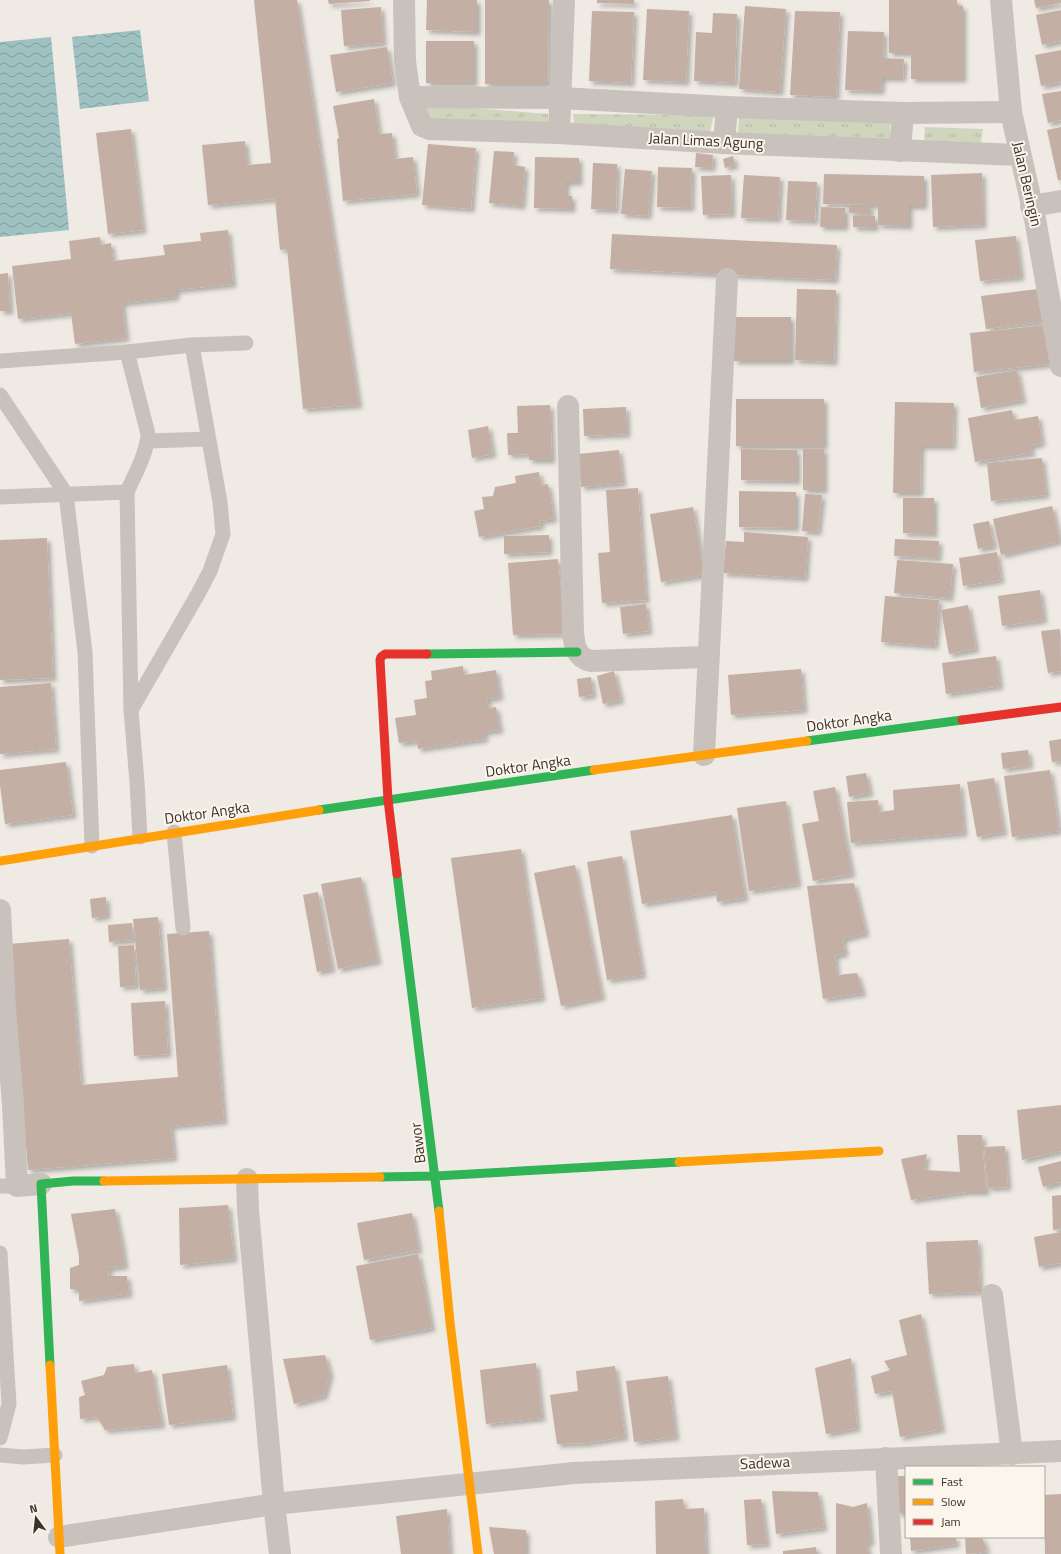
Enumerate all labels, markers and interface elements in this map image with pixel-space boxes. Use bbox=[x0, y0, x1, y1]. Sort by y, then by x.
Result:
street label: Jalan Limas Agung bbox=[648, 126, 764, 155]
street label: Jalan Beringin bbox=[1007, 139, 1048, 229]
street label: Doktor Angka bbox=[805, 703, 893, 738]
street label: Doktor Angka bbox=[484, 748, 572, 783]
street label: Doktor Angka bbox=[163, 795, 251, 830]
street label: Bawor bbox=[404, 1121, 431, 1165]
street label: Sadewa bbox=[739, 1450, 791, 1475]
legend bbox=[905, 1466, 1045, 1538]
text: Fast bbox=[941, 1472, 964, 1491]
text: Slow bbox=[941, 1492, 966, 1511]
north arrow bbox=[16, 1498, 56, 1538]
text: N bbox=[28, 1500, 39, 1517]
text: Jam bbox=[941, 1512, 961, 1531]

